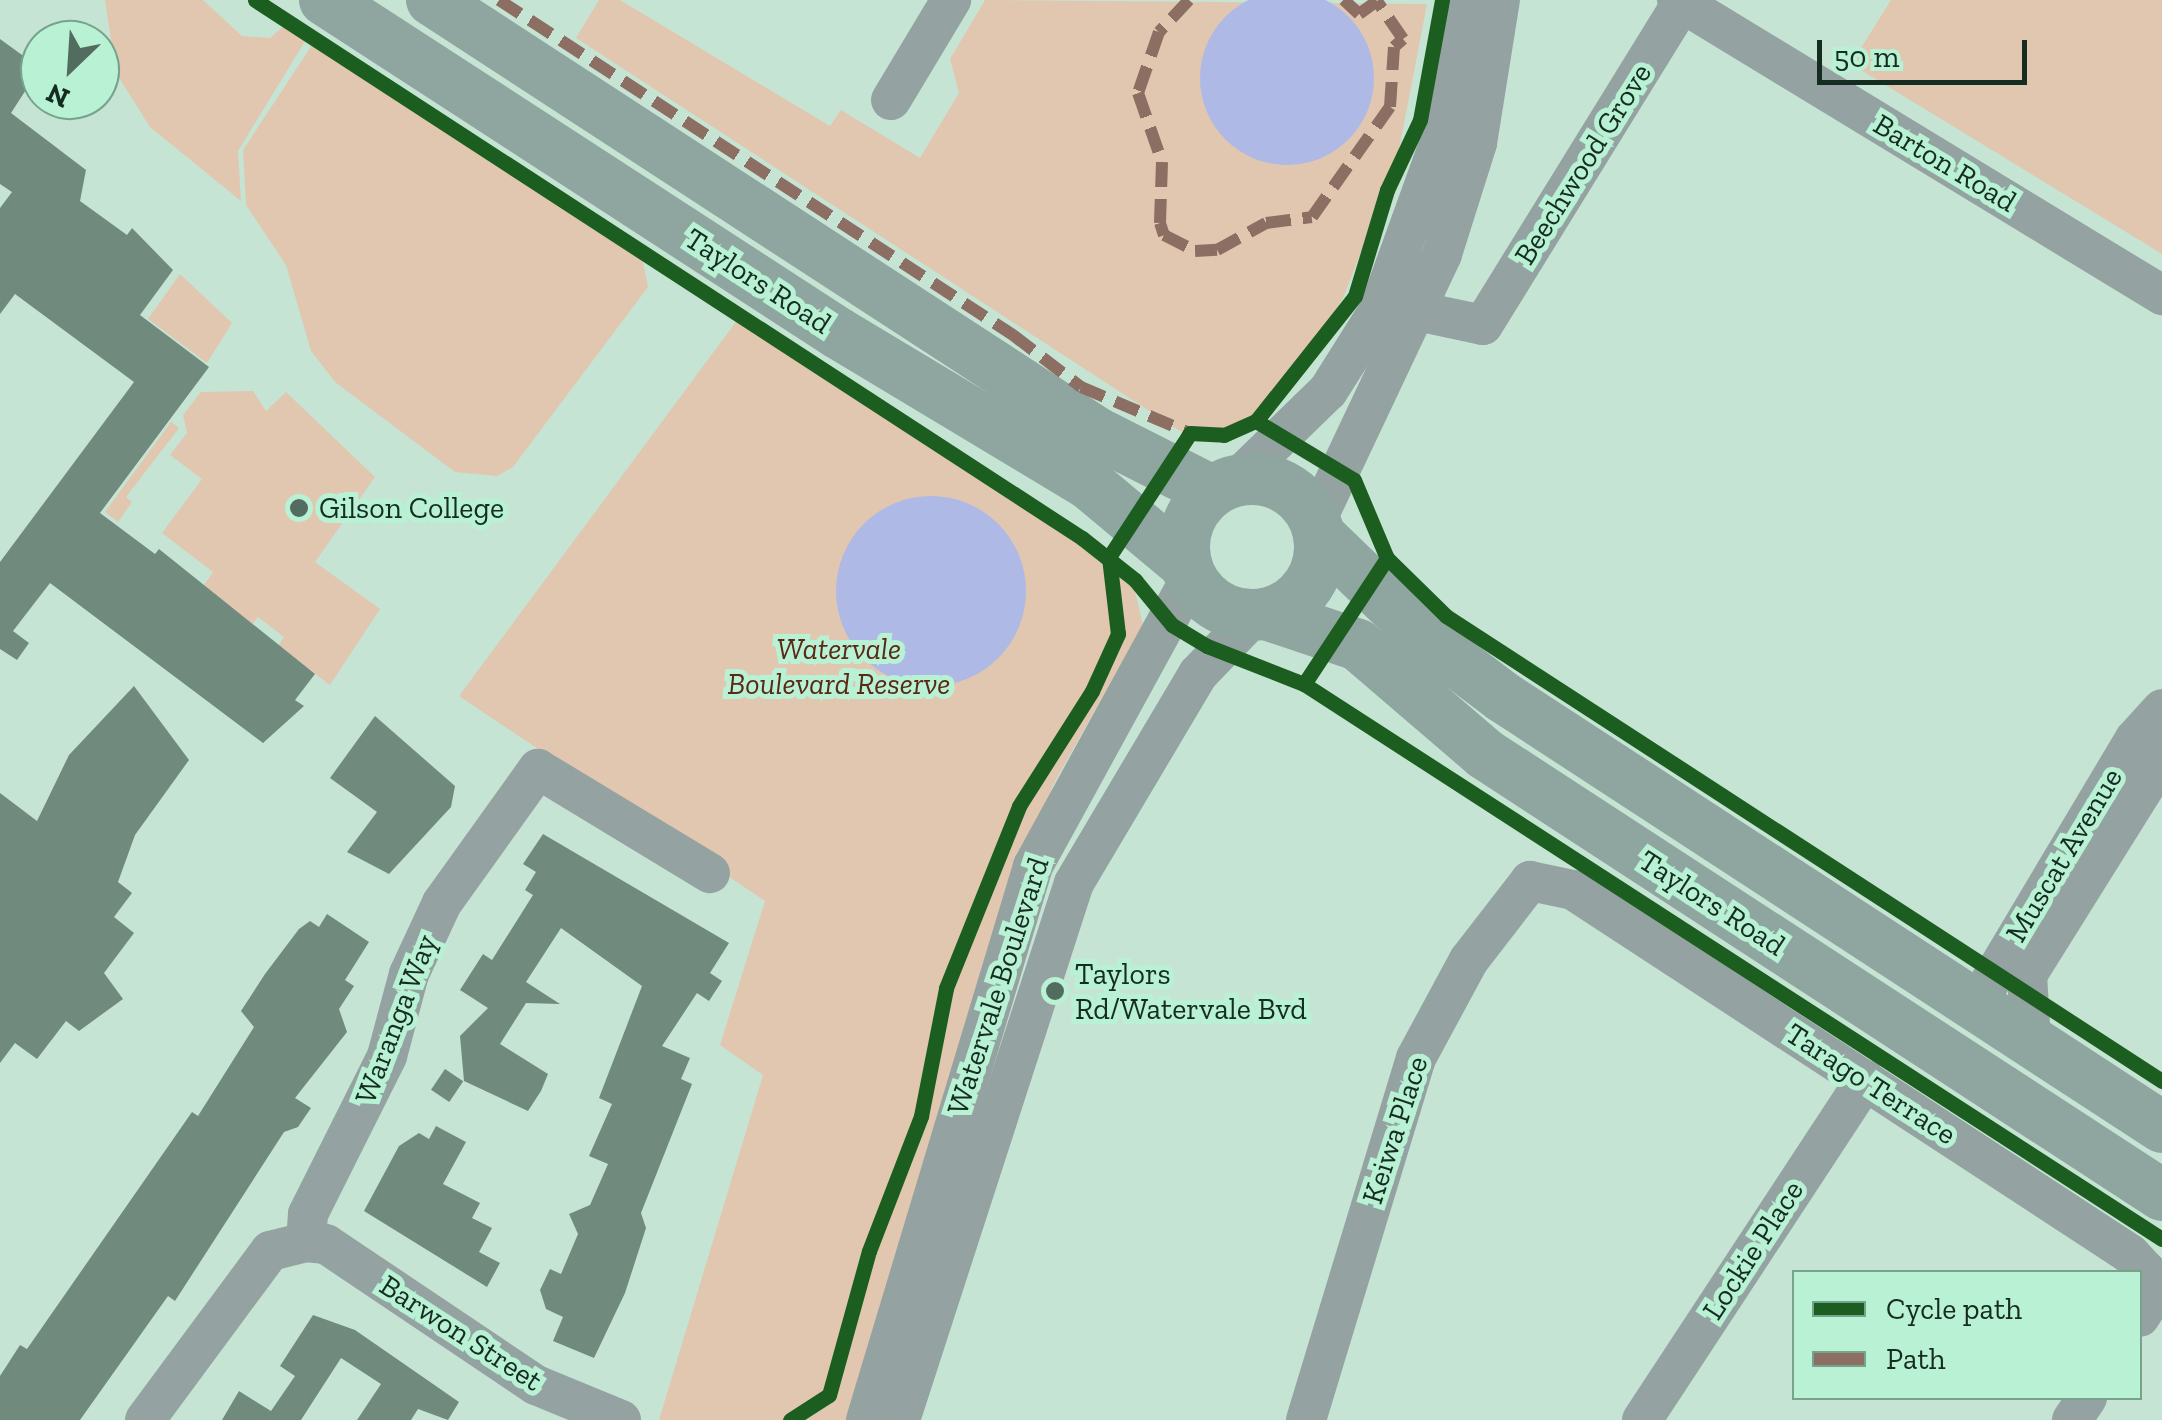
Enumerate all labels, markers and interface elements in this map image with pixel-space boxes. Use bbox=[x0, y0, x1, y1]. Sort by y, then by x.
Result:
north arrow bbox=[20, 20, 120, 120]
scale bar bbox=[1822, 20, 2032, 82]
text: 50 m bbox=[1834, 39, 1899, 75]
street label: Beechwood Grove bbox=[1507, 57, 1659, 271]
text: N bbox=[41, 76, 75, 115]
street label: Barton Road bbox=[1867, 106, 2023, 220]
street label: Taylors Road bbox=[678, 220, 838, 342]
place label: Gilson College bbox=[319, 490, 504, 526]
marker: Gilson College bbox=[288, 497, 310, 519]
park label: Watervale Boulevard Reserve bbox=[728, 631, 950, 702]
street label: Muscat Avenue bbox=[1998, 761, 2130, 949]
street label: Taylors Road bbox=[1632, 842, 1792, 964]
street label: Watervale Boulevard bbox=[939, 853, 1057, 1119]
street label: Waranga Way bbox=[347, 929, 445, 1109]
place label: Taylors Rd/Watervale Bvd bbox=[1075, 956, 1307, 1026]
marker: Taylors Rd/Watervale Bvd bbox=[1044, 980, 1066, 1002]
street label: Tarago Terrace bbox=[1779, 1015, 1963, 1153]
street label: Keiwa Place bbox=[1354, 1052, 1436, 1208]
street label: Lockie Place bbox=[1695, 1174, 1811, 1326]
street label: Barwon Street bbox=[373, 1267, 549, 1399]
legend bbox=[1792, 1270, 2142, 1400]
text: Cycle path bbox=[1886, 1291, 2022, 1327]
text: Path bbox=[1886, 1341, 1945, 1377]

